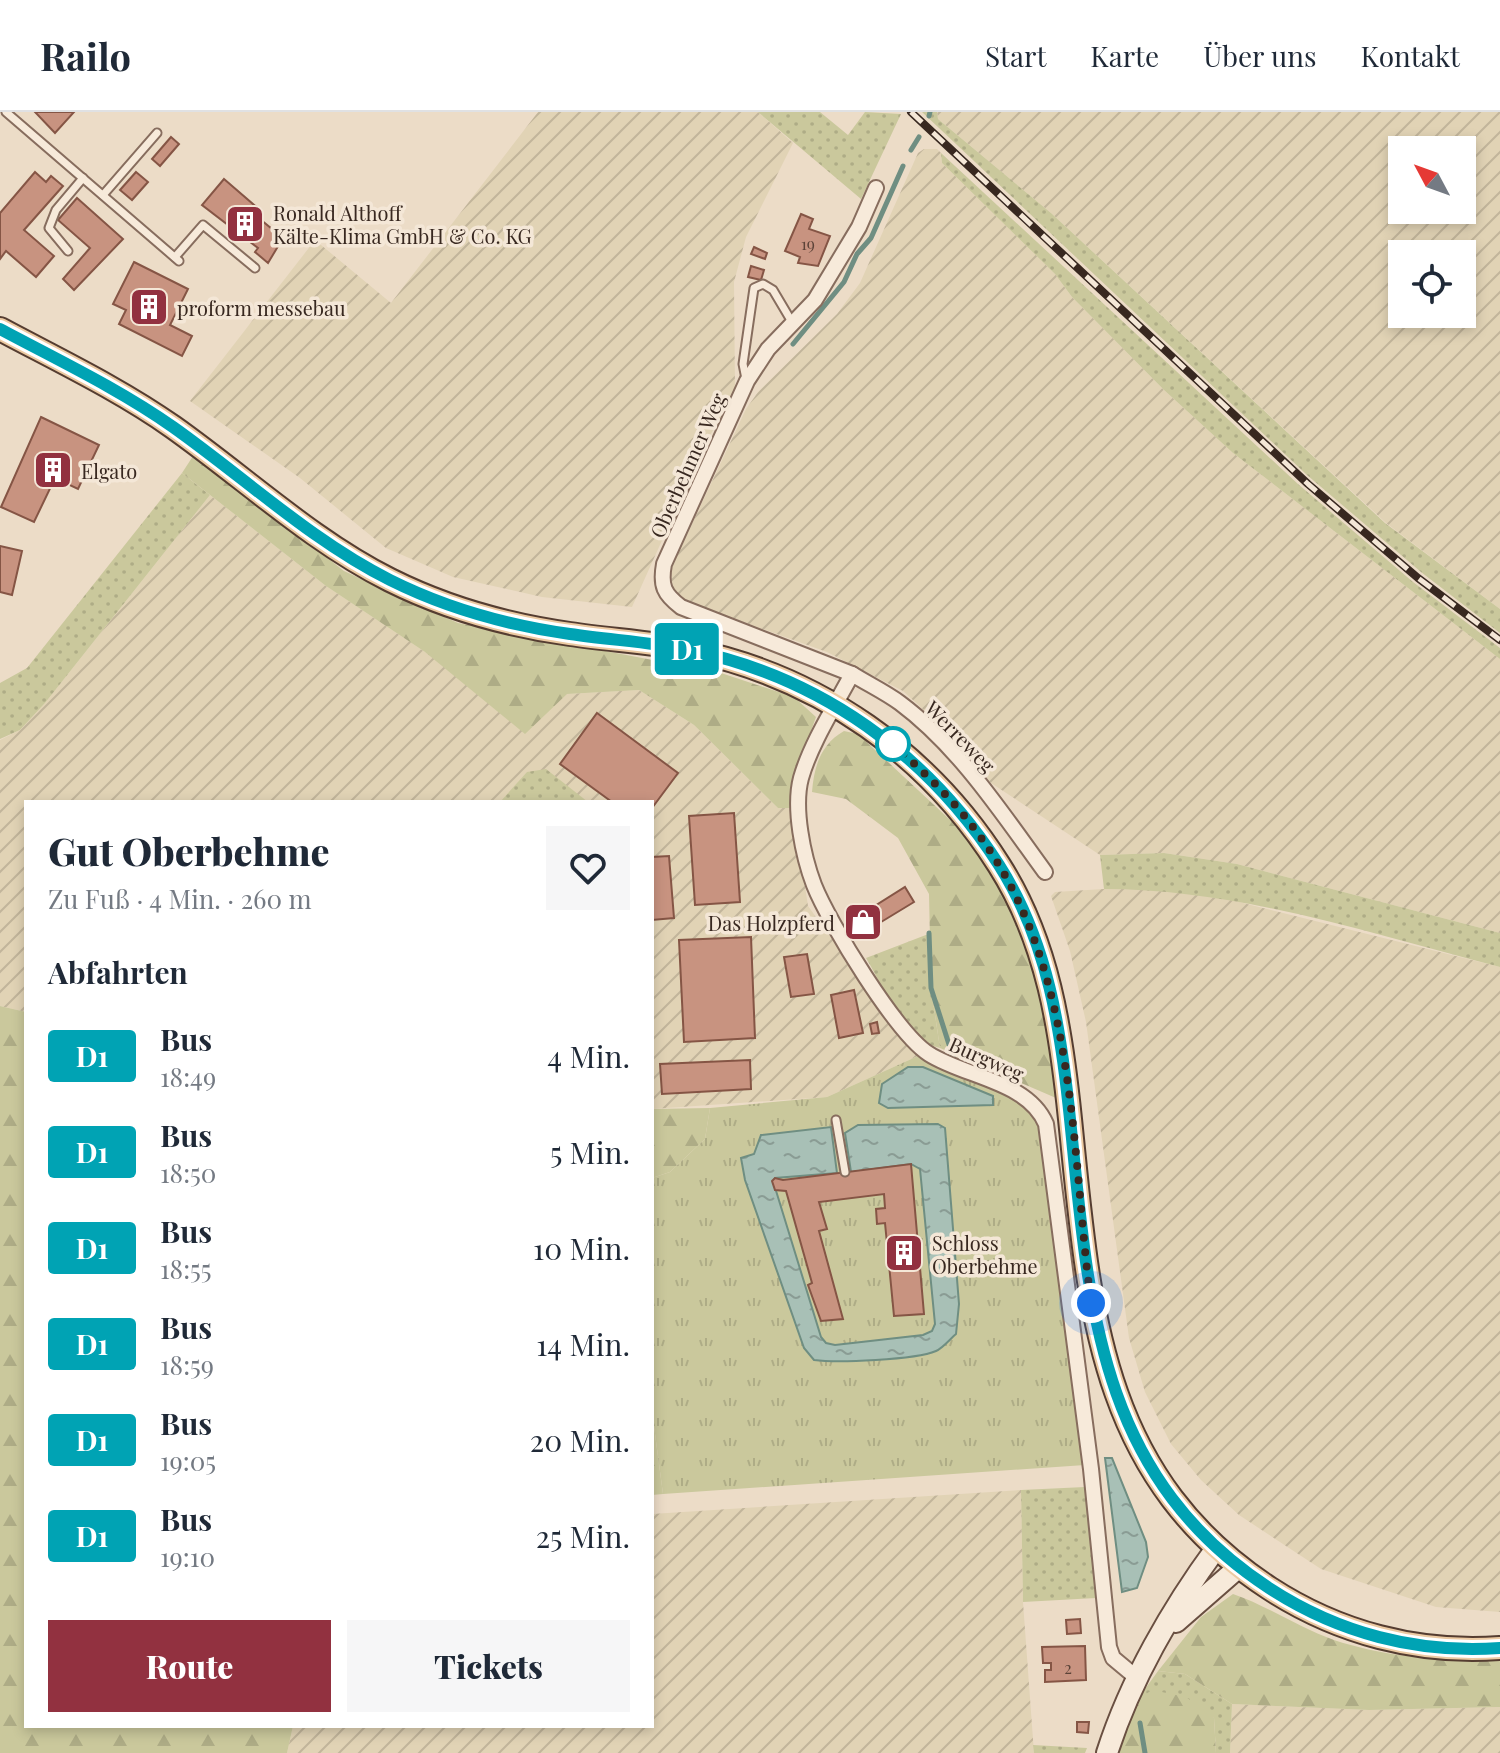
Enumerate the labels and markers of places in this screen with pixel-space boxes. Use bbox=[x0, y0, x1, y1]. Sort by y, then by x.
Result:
place label: Ronald Althoff Kälte-Klima GmbH & Co. KG bbox=[273, 199, 532, 249]
building icon: Ronald Althoff Kälte-Klima GmbH & Co. KG bbox=[224, 203, 266, 245]
building icon: proform messebau bbox=[128, 286, 170, 328]
place label: proform messebau bbox=[177, 294, 346, 321]
building icon: Elgato bbox=[32, 449, 74, 491]
place label: Elgato bbox=[81, 457, 137, 484]
unlabelled marker bbox=[876, 727, 910, 761]
shop icon: Das Holzpferd bbox=[842, 901, 884, 943]
place label: Das Holzpferd bbox=[708, 909, 835, 936]
place label: Schloss Oberbehme bbox=[932, 1229, 1038, 1279]
building icon: Schloss Oberbehme bbox=[883, 1232, 925, 1274]

